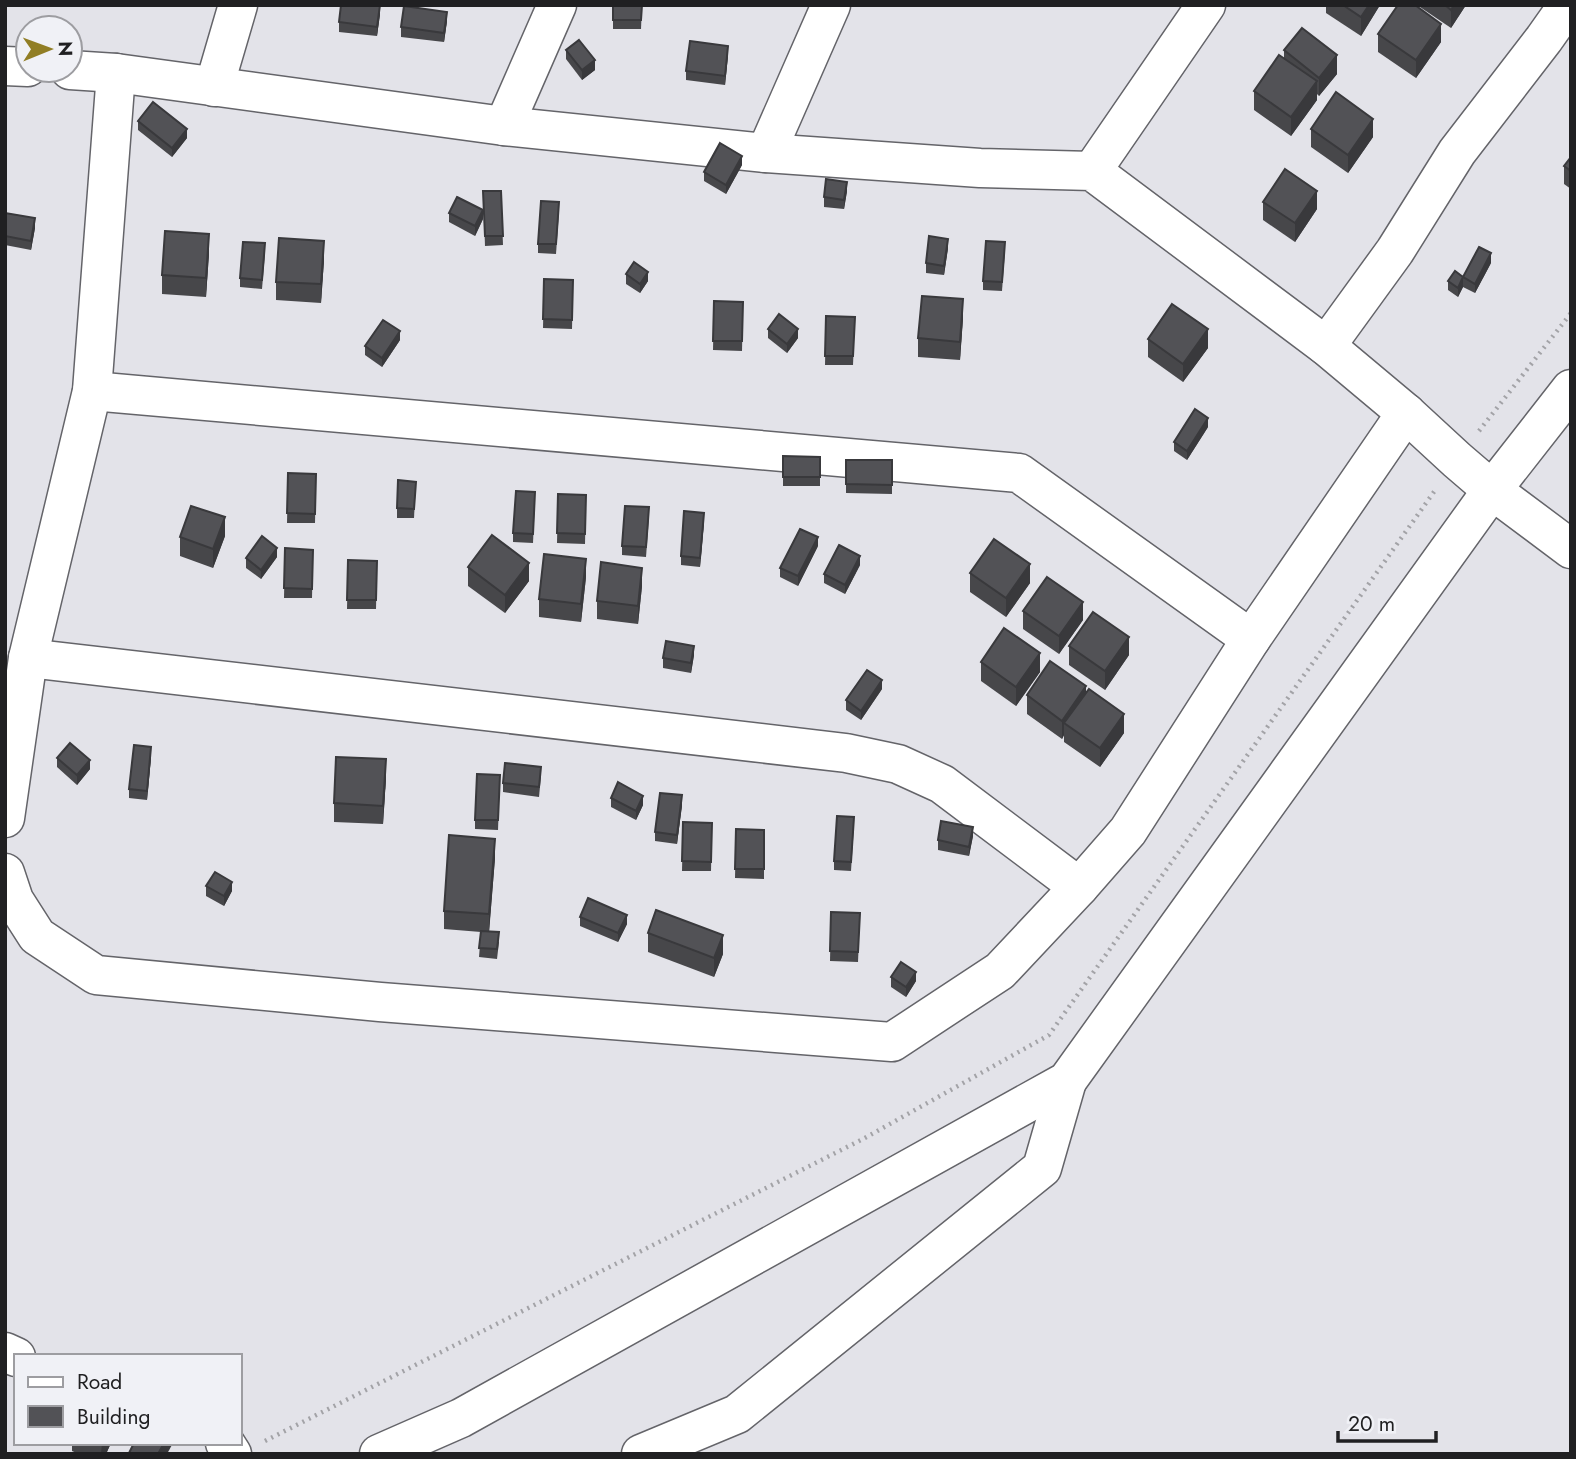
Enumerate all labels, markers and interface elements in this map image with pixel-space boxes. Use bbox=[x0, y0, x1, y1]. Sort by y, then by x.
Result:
north arrow bbox=[14, 14, 84, 84]
text: N bbox=[52, 41, 79, 56]
legend bbox=[14, 1354, 242, 1445]
text: Road bbox=[77, 1367, 122, 1397]
scale bar bbox=[1338, 1400, 1436, 1444]
text: Building bbox=[77, 1402, 150, 1432]
text: 20 m bbox=[1348, 1409, 1395, 1439]

